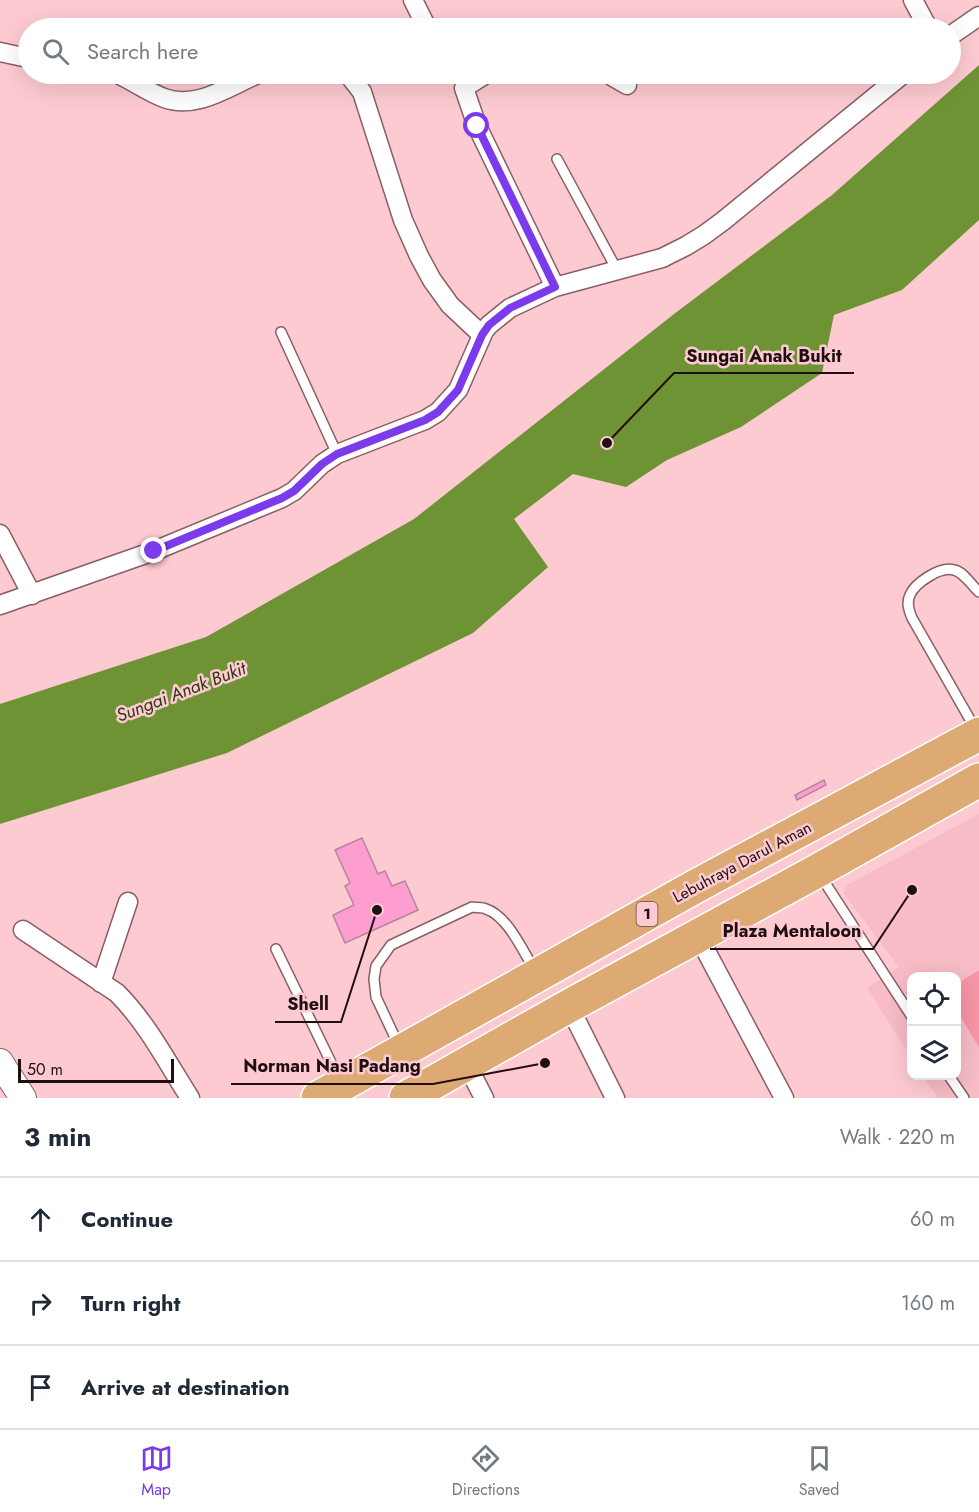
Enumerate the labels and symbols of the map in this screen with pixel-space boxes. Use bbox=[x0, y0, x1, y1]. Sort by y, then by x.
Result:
route start bbox=[463, 112, 489, 138]
callout: Sungai Anak Bukit bbox=[674, 337, 854, 373]
text: Sungai Anak Bukit bbox=[686, 343, 842, 369]
route end bbox=[140, 537, 166, 563]
water label: Sungai Anak Bukit bbox=[112, 655, 251, 729]
street label: Lebuhraya Darul Aman bbox=[669, 816, 815, 908]
road number: 1 bbox=[636, 902, 658, 926]
callout: Plaza Mentaloon bbox=[710, 913, 873, 949]
text: Plaza Mentaloon bbox=[723, 918, 861, 944]
callout: Shell bbox=[275, 986, 341, 1022]
text: Shell bbox=[287, 991, 329, 1017]
callout: Norman Nasi Padang bbox=[231, 1048, 433, 1084]
text: Norman Nasi Padang bbox=[243, 1053, 421, 1079]
scale bar bbox=[18, 1056, 174, 1084]

